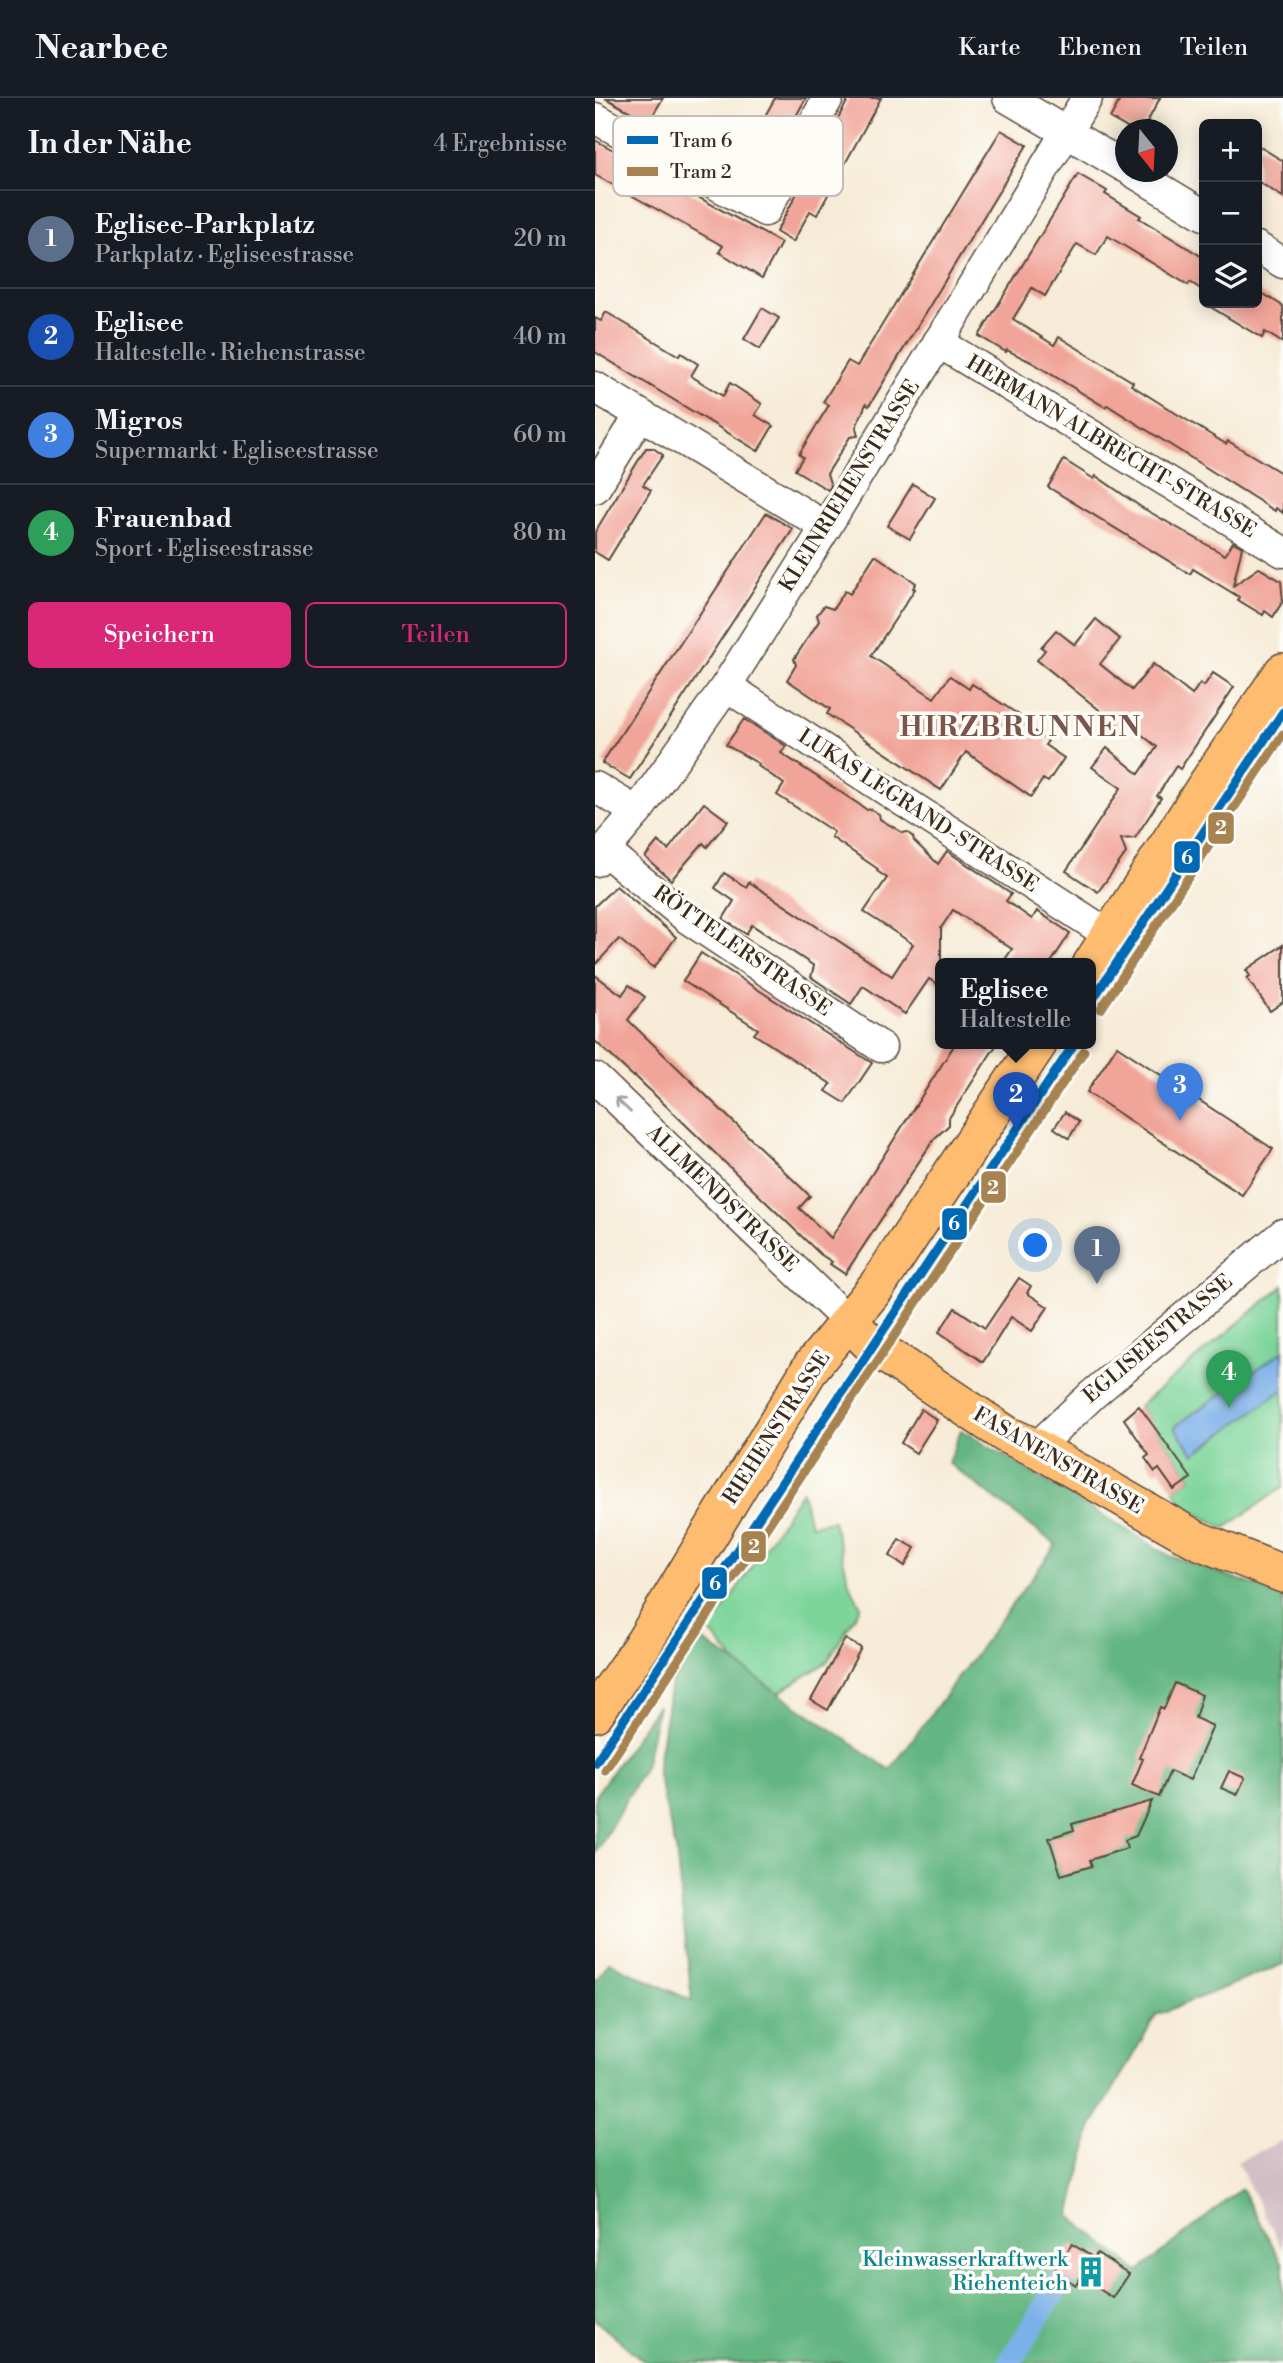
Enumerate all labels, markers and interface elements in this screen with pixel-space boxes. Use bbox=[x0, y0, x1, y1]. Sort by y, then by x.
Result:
text: Nearbee bbox=[35, 28, 168, 69]
text: Karte bbox=[959, 33, 1021, 63]
text: Ebenen bbox=[1059, 33, 1142, 63]
text: Teilen bbox=[1180, 33, 1248, 63]
legend bbox=[613, 116, 843, 196]
north arrow bbox=[1115, 119, 1178, 182]
map controls bbox=[1199, 119, 1262, 308]
button: + bbox=[1199, 119, 1262, 182]
text: In der Nähe bbox=[28, 125, 192, 163]
text: Tram 6 bbox=[670, 129, 732, 153]
text: 4 Ergebnisse bbox=[434, 130, 567, 158]
text: Tram 2 bbox=[670, 160, 732, 184]
button: − bbox=[1199, 182, 1262, 245]
text: Eglisee-Parkplatz bbox=[95, 209, 315, 241]
text: 1 bbox=[45, 225, 57, 253]
text: 20 m bbox=[514, 225, 567, 253]
text: Parkplatz · Egliseestrasse bbox=[95, 241, 354, 269]
button: layers bbox=[1199, 245, 1262, 308]
text: Eglisee bbox=[95, 307, 184, 339]
text: 2 bbox=[44, 323, 58, 351]
text: 40 m bbox=[513, 323, 567, 351]
text: Haltestelle · Riehenstrasse bbox=[95, 339, 366, 367]
street label: HERMANN ALBRECHT-STRASSE bbox=[961, 350, 1261, 544]
street label: KLEINRIEHENSTRASSE bbox=[774, 375, 926, 597]
text: Migros bbox=[95, 405, 183, 437]
text: 3 bbox=[44, 421, 58, 449]
text: 60 m bbox=[513, 421, 567, 449]
text: Supermarkt · Egliseestrasse bbox=[95, 437, 379, 465]
text: Frauenbad bbox=[95, 503, 232, 535]
text: 4 bbox=[43, 519, 59, 547]
text: 80 m bbox=[513, 519, 567, 547]
text: Sport · Egliseestrasse bbox=[95, 535, 314, 563]
button: Speichern bbox=[28, 602, 291, 668]
button: Teilen bbox=[305, 602, 567, 668]
district label: HIRZBRUNNEN bbox=[900, 710, 1142, 745]
street label: LUKAS LEGRAND-STRASSE bbox=[793, 724, 1043, 898]
line badge: 2 bbox=[1207, 811, 1235, 845]
text: 2 bbox=[1215, 816, 1227, 840]
line badge: 6 bbox=[1173, 840, 1201, 874]
text: 6 bbox=[1181, 846, 1193, 870]
street label: RÖTTELERSTRASSE bbox=[648, 878, 837, 1022]
popup bbox=[935, 958, 1096, 1049]
text: Eglisee bbox=[960, 974, 1048, 1006]
text: Haltestelle bbox=[960, 1006, 1071, 1034]
pin: 3 bbox=[1157, 1063, 1203, 1121]
pin: 2 bbox=[993, 1072, 1039, 1130]
one-way arrow bbox=[615, 1096, 632, 1113]
street label: ALLMENDSTRASSE bbox=[640, 1119, 803, 1278]
line badge: 2 bbox=[980, 1170, 1007, 1204]
text: 2 bbox=[987, 1176, 999, 1200]
line badge: 6 bbox=[941, 1207, 968, 1241]
text: 6 bbox=[948, 1212, 960, 1236]
pin: 1 bbox=[1074, 1226, 1120, 1284]
your location bbox=[1018, 1228, 1052, 1262]
street label: EGLISEESTRASSE bbox=[1078, 1269, 1238, 1409]
street label: RIEHENSTRASSE bbox=[718, 1346, 836, 1510]
pin: 4 bbox=[1206, 1350, 1252, 1408]
street label: FASANENSTRASSE bbox=[968, 1402, 1148, 1520]
line badge: 2 bbox=[740, 1530, 767, 1563]
text: 2 bbox=[748, 1535, 760, 1559]
line badge: 6 bbox=[701, 1566, 728, 1600]
text: 6 bbox=[709, 1572, 721, 1596]
place label: Kleinwasserkraftwerk Riehenteich bbox=[862, 2247, 1069, 2297]
building icon: Kleinwasserkraftwerk Riehenteich bbox=[1074, 2255, 1108, 2289]

